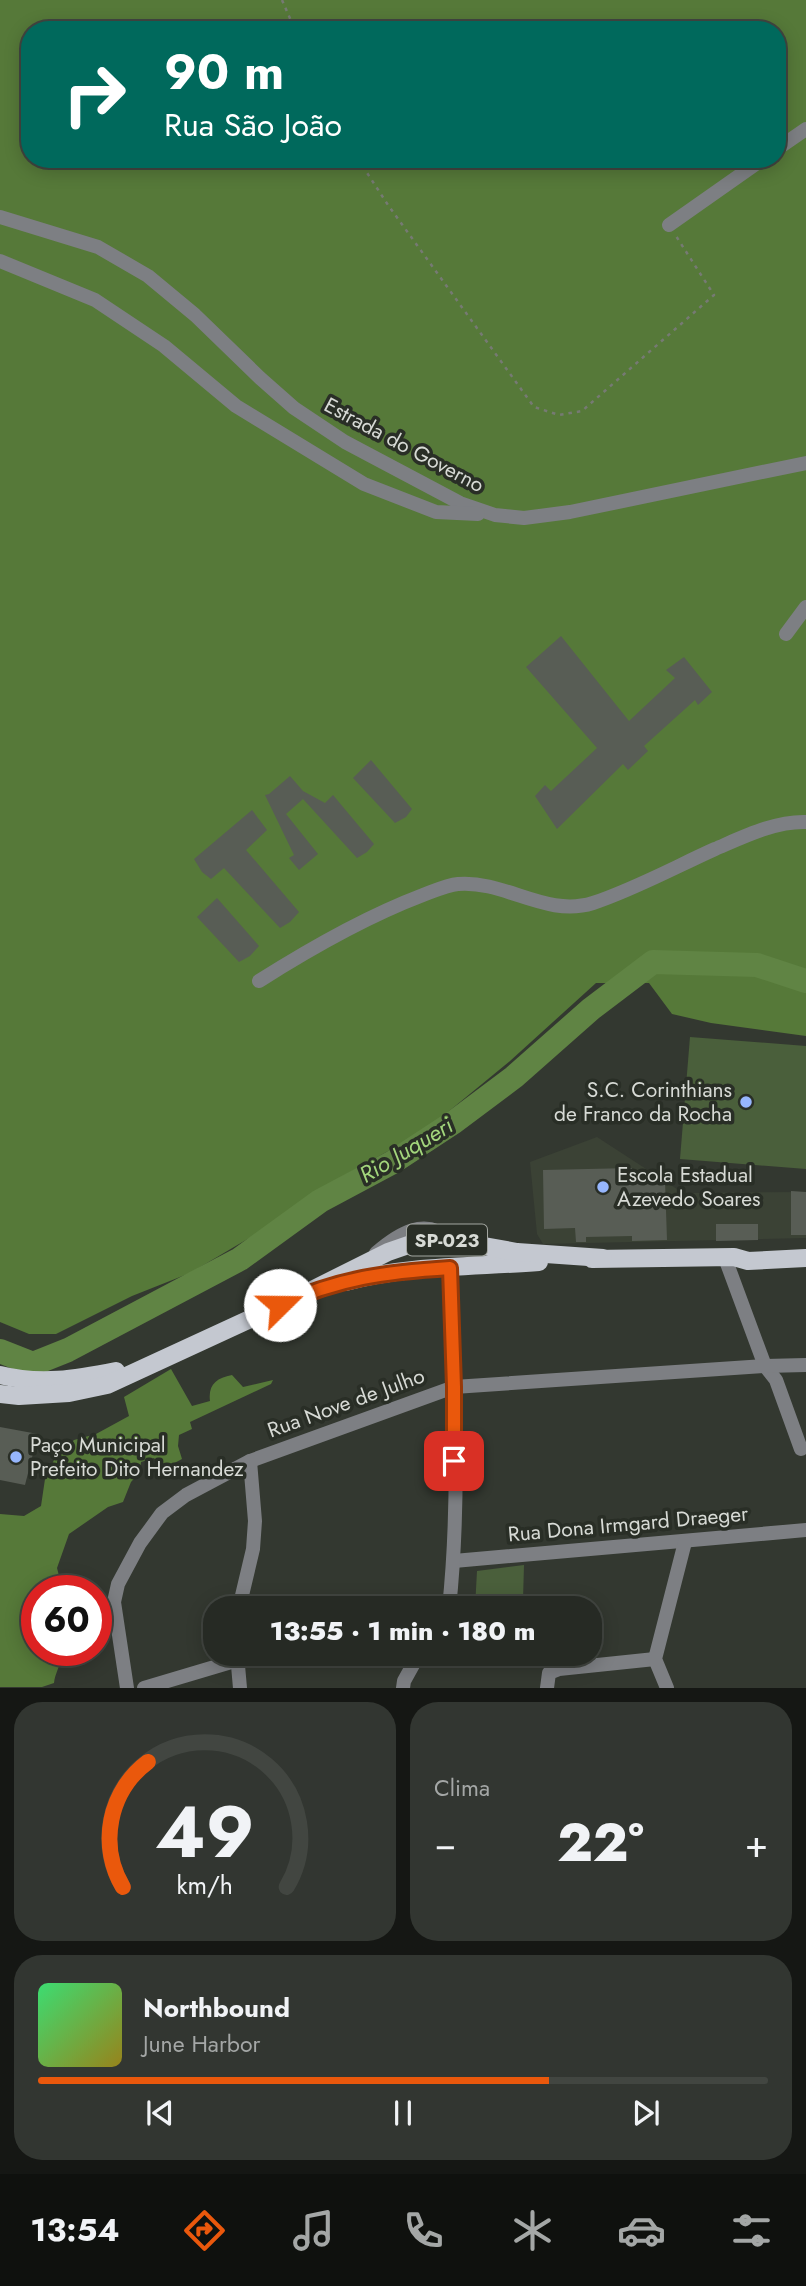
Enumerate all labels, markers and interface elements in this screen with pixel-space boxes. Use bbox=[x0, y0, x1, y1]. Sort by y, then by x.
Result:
text: 90 m bbox=[164, 37, 284, 107]
icon: right bbox=[49, 49, 140, 140]
text: Rua São João bbox=[164, 102, 342, 148]
street label: Estrada do Governo bbox=[319, 390, 489, 500]
place label: S.C. Corinthians de Franco da Rocha bbox=[554, 1075, 732, 1129]
marker: S.C. Corinthians de Franco da Rocha bbox=[738, 1094, 754, 1110]
water label: Rio Juqueri bbox=[353, 1108, 460, 1191]
place label: Escola Estadual Azevedo Soares bbox=[617, 1160, 760, 1214]
marker: Escola Estadual Azevedo Soares bbox=[595, 1179, 611, 1195]
road number: SP-023 bbox=[407, 1224, 487, 1256]
position arrow bbox=[243, 1268, 317, 1342]
street label: Rua Nove de Julho bbox=[263, 1361, 429, 1445]
place label: Paço Municipal Prefeito Dito Hernandez bbox=[30, 1430, 244, 1484]
pin bbox=[424, 1431, 484, 1491]
icon: arrive bbox=[435, 1442, 473, 1480]
marker: Paço Municipal Prefeito Dito Hernandez bbox=[8, 1449, 24, 1465]
street label: Rua Dona Irmgard Draeger bbox=[507, 1498, 750, 1549]
speed limit sign: 60 bbox=[21, 1575, 112, 1666]
text: 13:55 · 1 min · 180 m bbox=[270, 1612, 535, 1650]
text: Clima bbox=[434, 1771, 490, 1805]
text: 49 bbox=[155, 1780, 255, 1885]
text: 22° bbox=[557, 1805, 644, 1881]
text: − bbox=[434, 1816, 456, 1871]
text: + bbox=[745, 1816, 768, 1871]
text: km/h bbox=[177, 1867, 233, 1903]
text: Northbound bbox=[143, 1989, 290, 2027]
text: June Harbor bbox=[143, 2027, 260, 2061]
icon: previous bbox=[141, 2094, 179, 2132]
icon: pause bbox=[384, 2094, 422, 2132]
icon: next bbox=[627, 2094, 665, 2132]
icon: directions bbox=[180, 2206, 229, 2255]
icon: music bbox=[289, 2206, 338, 2255]
icon: phone bbox=[399, 2206, 448, 2255]
icon: climate bbox=[508, 2206, 557, 2255]
icon: car bbox=[617, 2206, 666, 2255]
icon: filters bbox=[727, 2206, 776, 2255]
text: 13:54 bbox=[30, 2207, 120, 2253]

